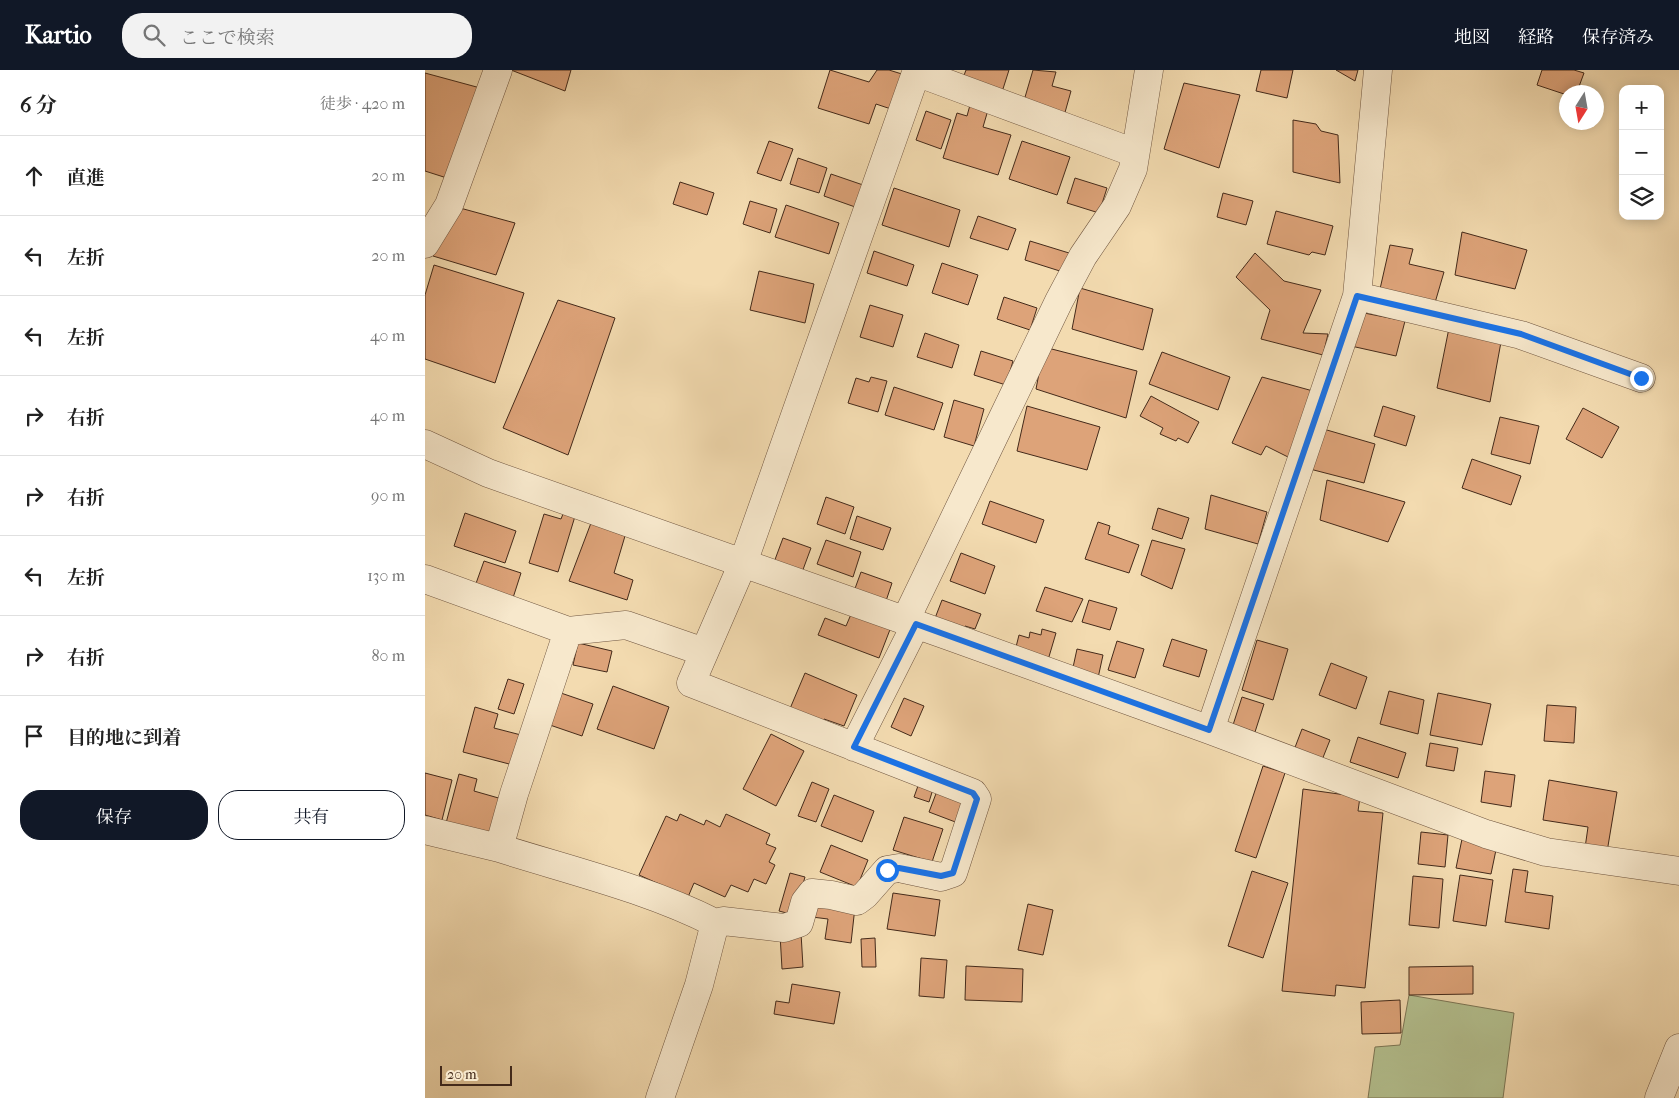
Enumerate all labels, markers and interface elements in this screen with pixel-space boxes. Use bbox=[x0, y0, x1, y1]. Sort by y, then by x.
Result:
search box bbox=[122, 13, 472, 58]
text: Kartio bbox=[25, 21, 92, 49]
icon: search bbox=[140, 21, 168, 49]
text: ここで検索 bbox=[180, 27, 275, 49]
text: 地図 bbox=[1454, 27, 1490, 48]
text: 経路 bbox=[1518, 27, 1554, 48]
text: 保存済み bbox=[1582, 27, 1654, 48]
north arrow bbox=[1559, 85, 1604, 130]
map controls bbox=[1619, 85, 1664, 220]
button: + bbox=[1619, 85, 1664, 130]
text: 6 分 bbox=[20, 93, 57, 117]
text: 徒歩 · 420 m bbox=[320, 94, 405, 113]
button: − bbox=[1619, 130, 1664, 175]
icon: ahead bbox=[20, 162, 48, 190]
text: 20 m bbox=[371, 166, 405, 185]
text: 直進 bbox=[67, 167, 105, 189]
button: layers bbox=[1619, 175, 1664, 220]
icon: left bbox=[20, 242, 48, 270]
text: 20 m bbox=[371, 246, 405, 265]
text: 左折 bbox=[67, 247, 105, 269]
icon: left bbox=[20, 322, 48, 350]
text: 40 m bbox=[370, 326, 405, 345]
text: 左折 bbox=[67, 327, 105, 349]
route end bbox=[1630, 367, 1653, 390]
icon: right bbox=[20, 402, 48, 430]
text: 40 m bbox=[370, 406, 405, 425]
text: 右折 bbox=[67, 407, 105, 429]
icon: right bbox=[20, 482, 48, 510]
text: 90 m bbox=[371, 486, 405, 505]
text: 右折 bbox=[67, 487, 105, 509]
icon: left bbox=[20, 562, 48, 590]
text: 130 m bbox=[367, 566, 405, 585]
text: 左折 bbox=[67, 567, 105, 589]
icon: right bbox=[20, 642, 48, 670]
text: 80 m bbox=[371, 646, 405, 665]
text: 右折 bbox=[67, 647, 105, 669]
icon: arrive bbox=[20, 722, 48, 750]
text: 目的地に到着 bbox=[67, 727, 181, 749]
button: 保存 bbox=[20, 790, 208, 840]
button: 共有 bbox=[218, 790, 405, 840]
route start bbox=[876, 859, 899, 882]
scale bar bbox=[440, 1063, 513, 1086]
text: 20 m bbox=[447, 1066, 477, 1083]

